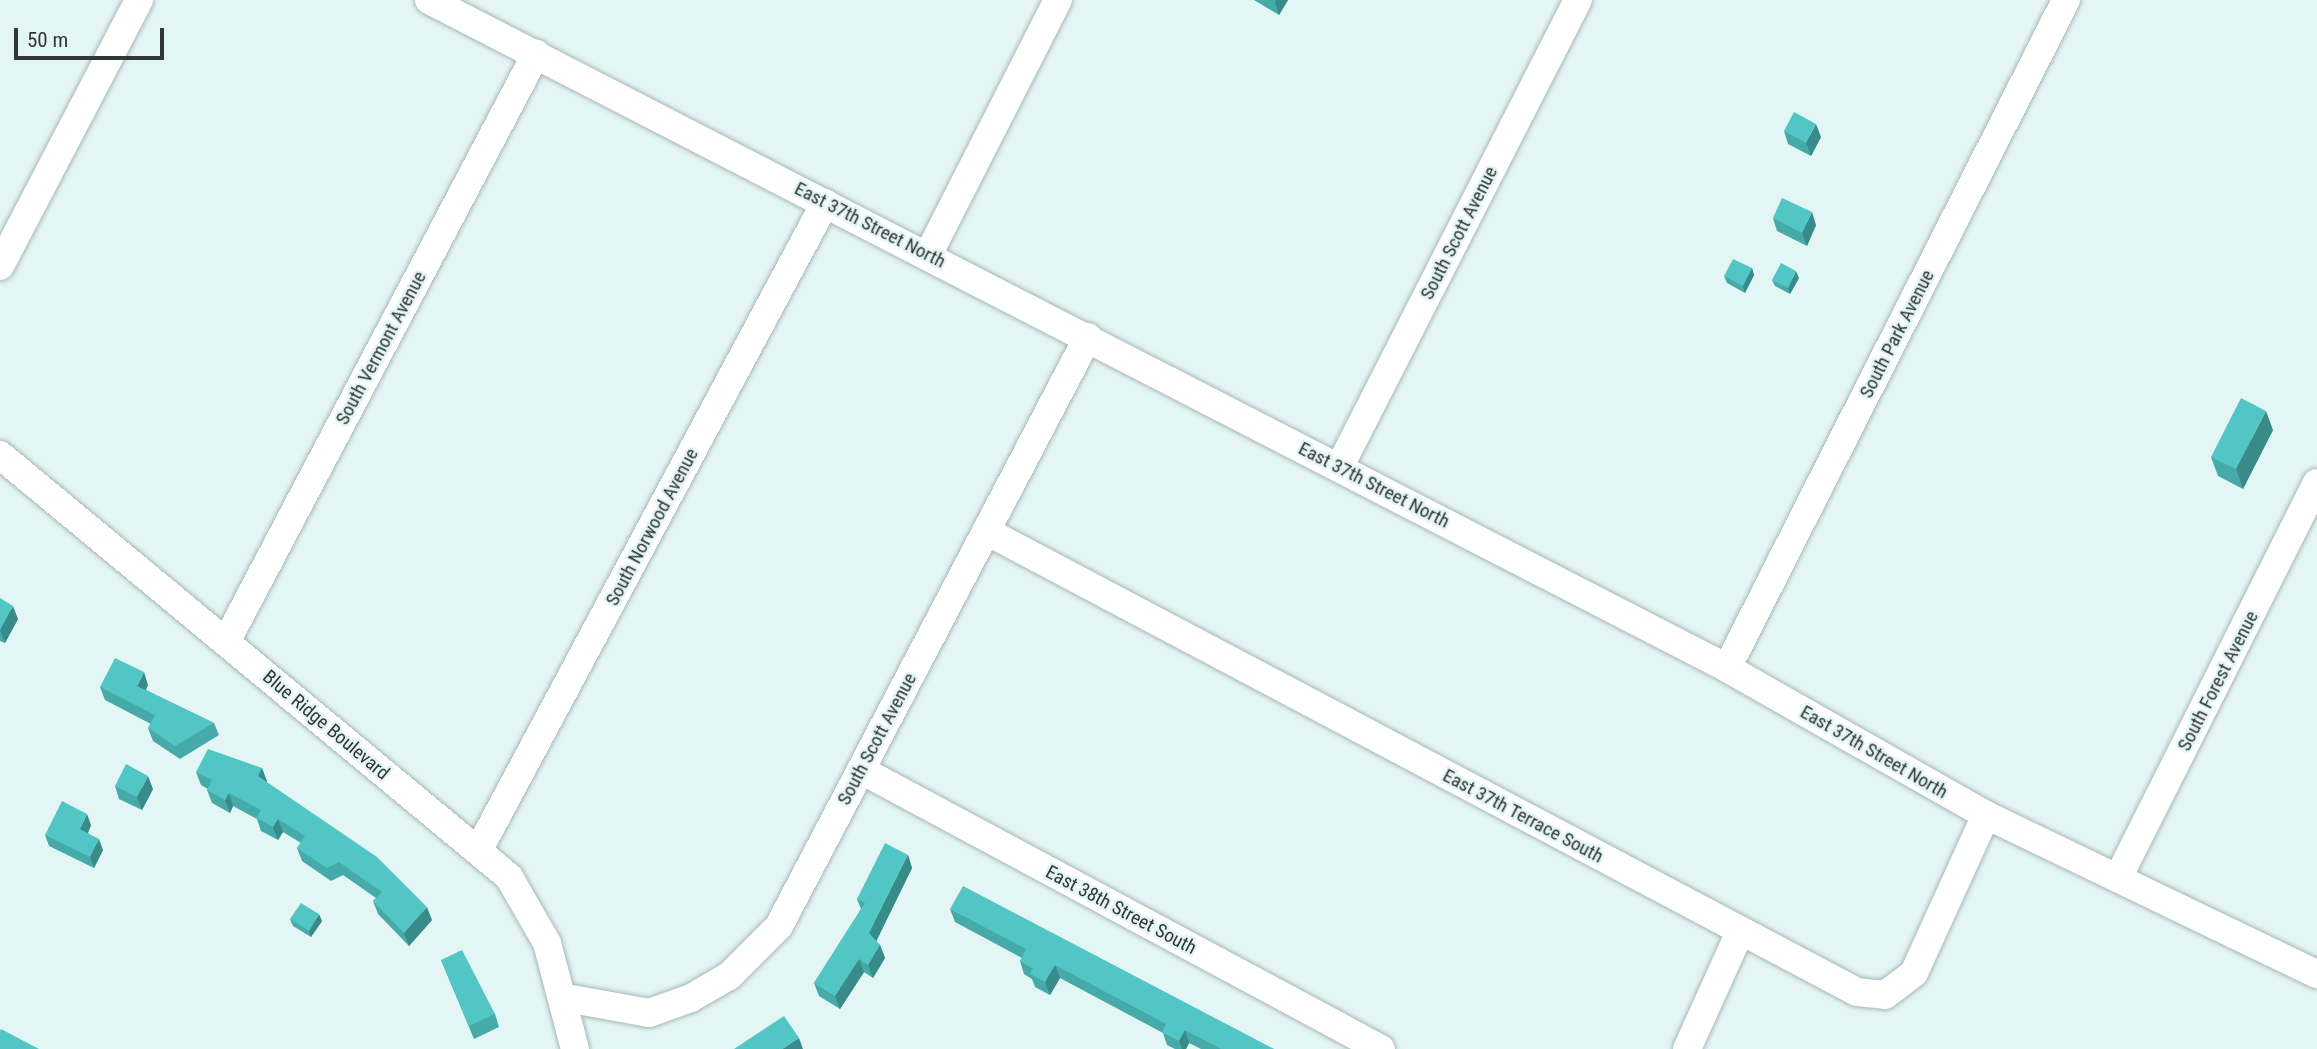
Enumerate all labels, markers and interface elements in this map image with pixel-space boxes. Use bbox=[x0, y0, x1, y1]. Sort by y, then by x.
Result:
scale bar bbox=[18, 14, 168, 58]
text: 50 m bbox=[27, 28, 68, 52]
street label: South Scott Avenue bbox=[1416, 163, 1502, 303]
street label: East 37th Street North bbox=[791, 177, 949, 273]
street label: South Park Avenue bbox=[1855, 266, 1939, 402]
street label: South Vermont Avenue bbox=[331, 267, 431, 429]
street label: East 37th Street North bbox=[1295, 437, 1453, 533]
street label: South Norwood Avenue bbox=[601, 444, 703, 610]
street label: South Forest Avenue bbox=[2173, 607, 2263, 755]
street label: Blue Ridge Boulevard bbox=[258, 665, 394, 785]
street label: South Scott Avenue bbox=[833, 669, 921, 809]
street label: East 37th Street North bbox=[1796, 701, 1952, 803]
street label: East 37th Terrace South bbox=[1439, 764, 1607, 868]
street label: East 38th Street South bbox=[1042, 861, 1200, 959]

